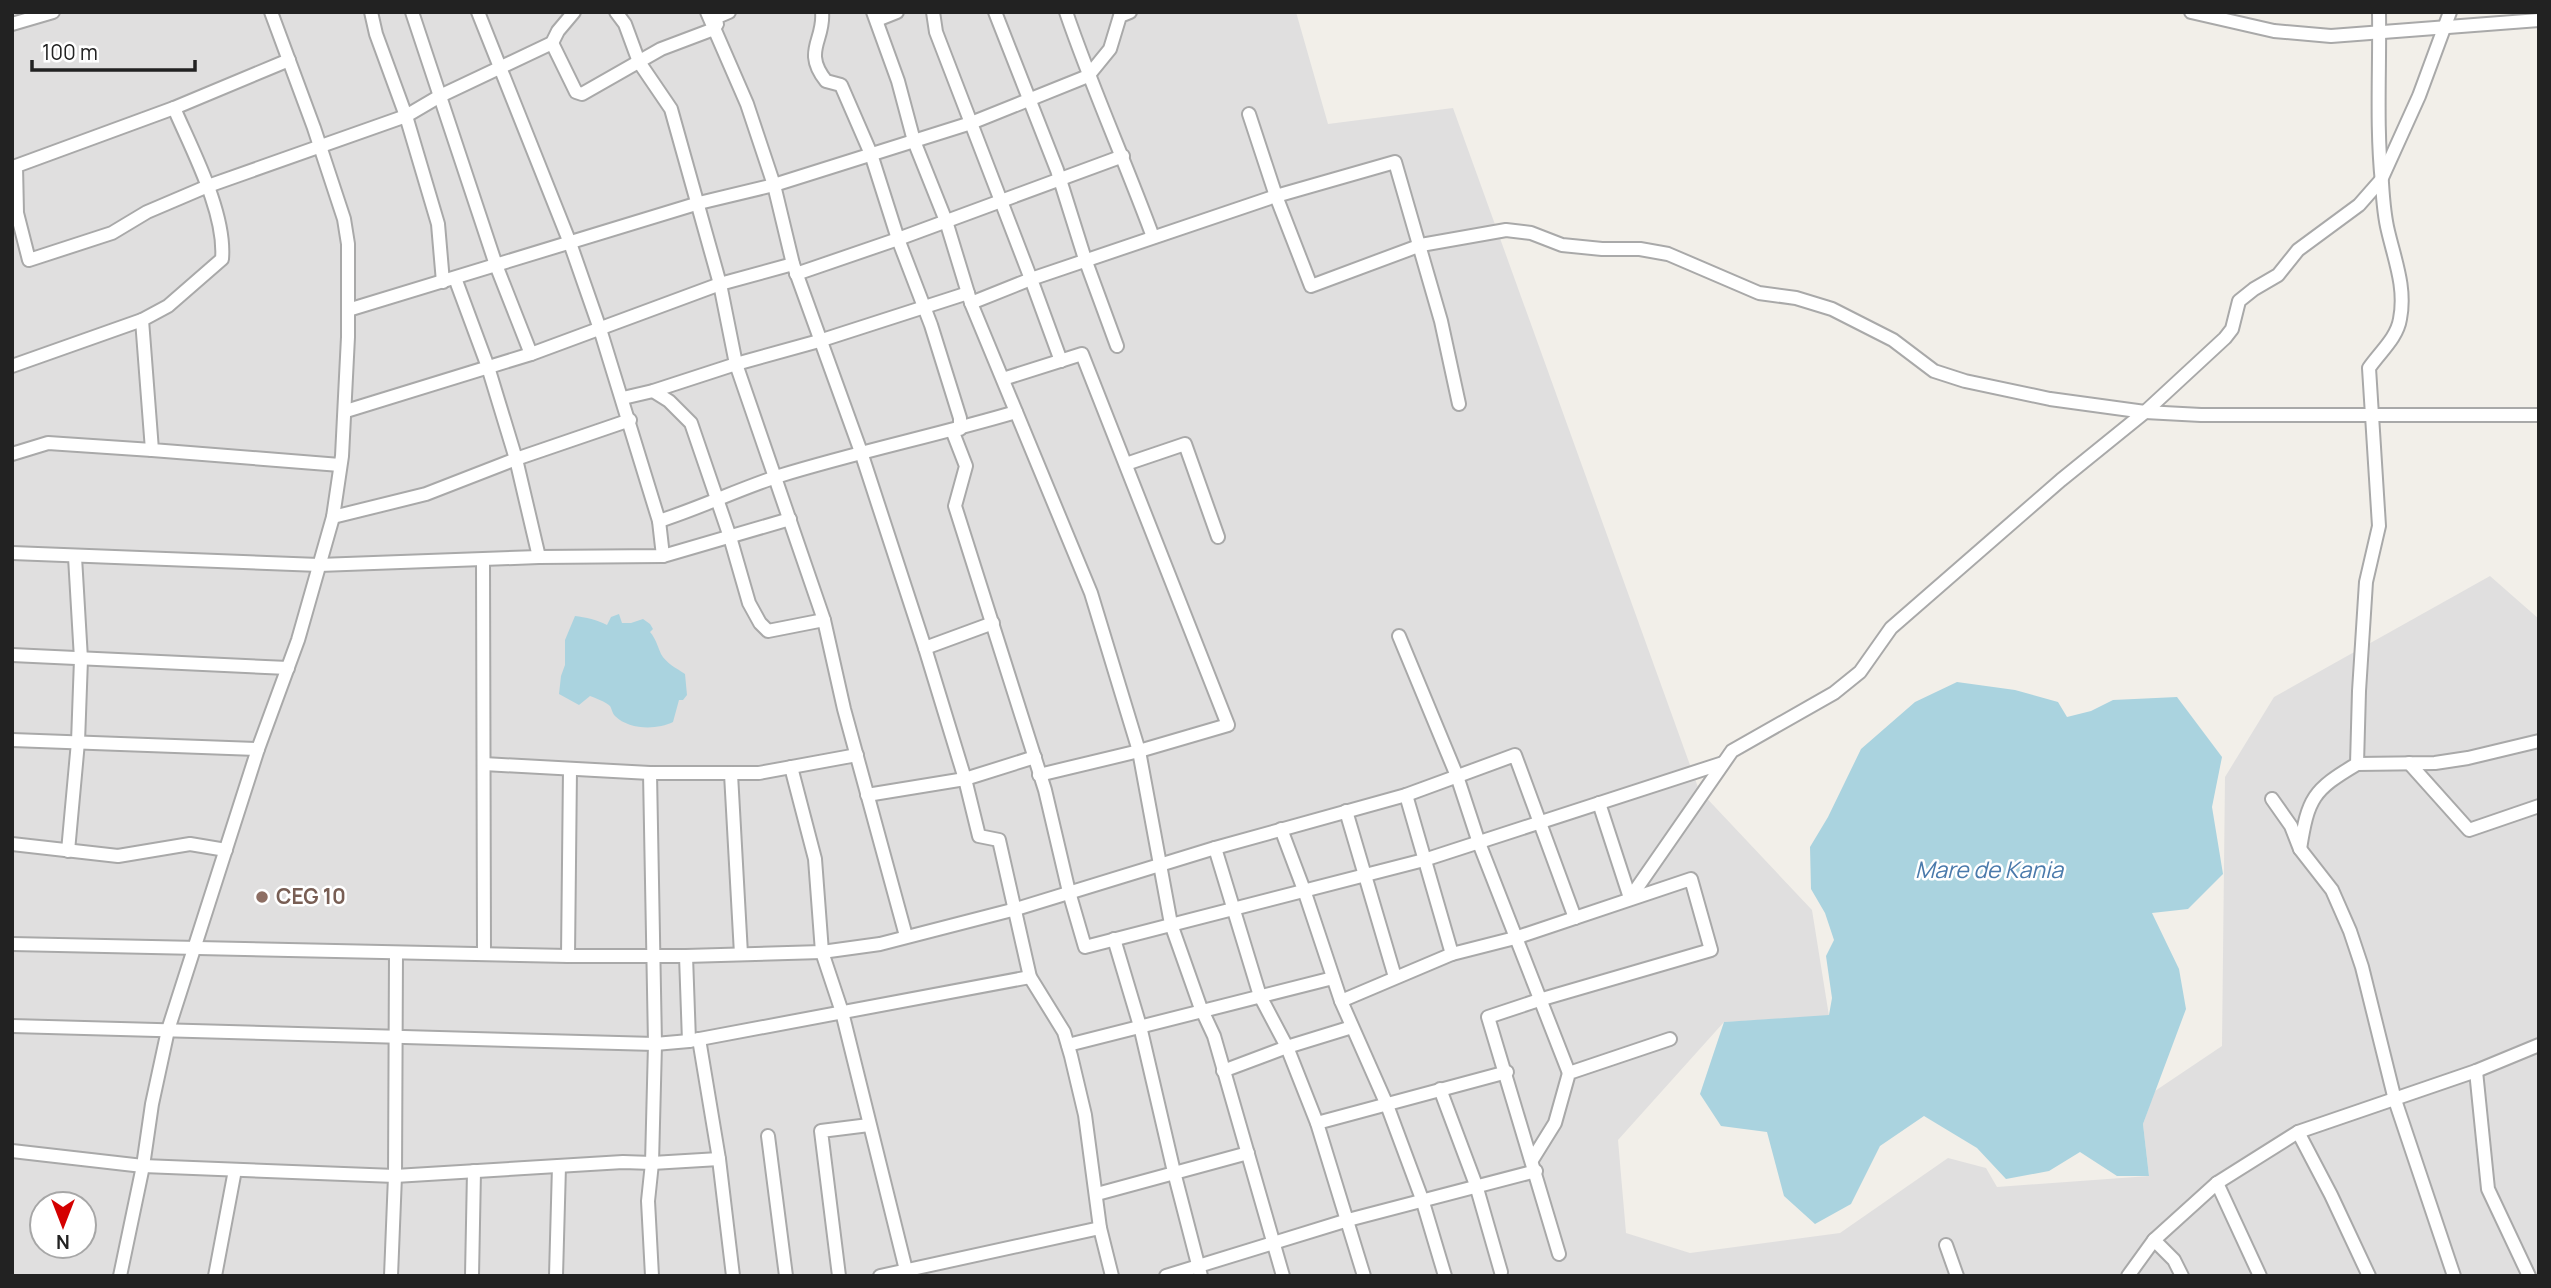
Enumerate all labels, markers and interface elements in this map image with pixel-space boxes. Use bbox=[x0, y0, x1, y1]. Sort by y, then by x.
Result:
scale bar bbox=[32, 28, 194, 72]
text: 100 m bbox=[42, 38, 98, 66]
water label: Mare de Kania bbox=[1915, 853, 2064, 885]
place label: CEG 10 bbox=[276, 882, 346, 910]
marker: CEG 10 bbox=[254, 889, 270, 905]
north arrow bbox=[28, 1190, 98, 1260]
text: N bbox=[56, 1229, 70, 1255]

